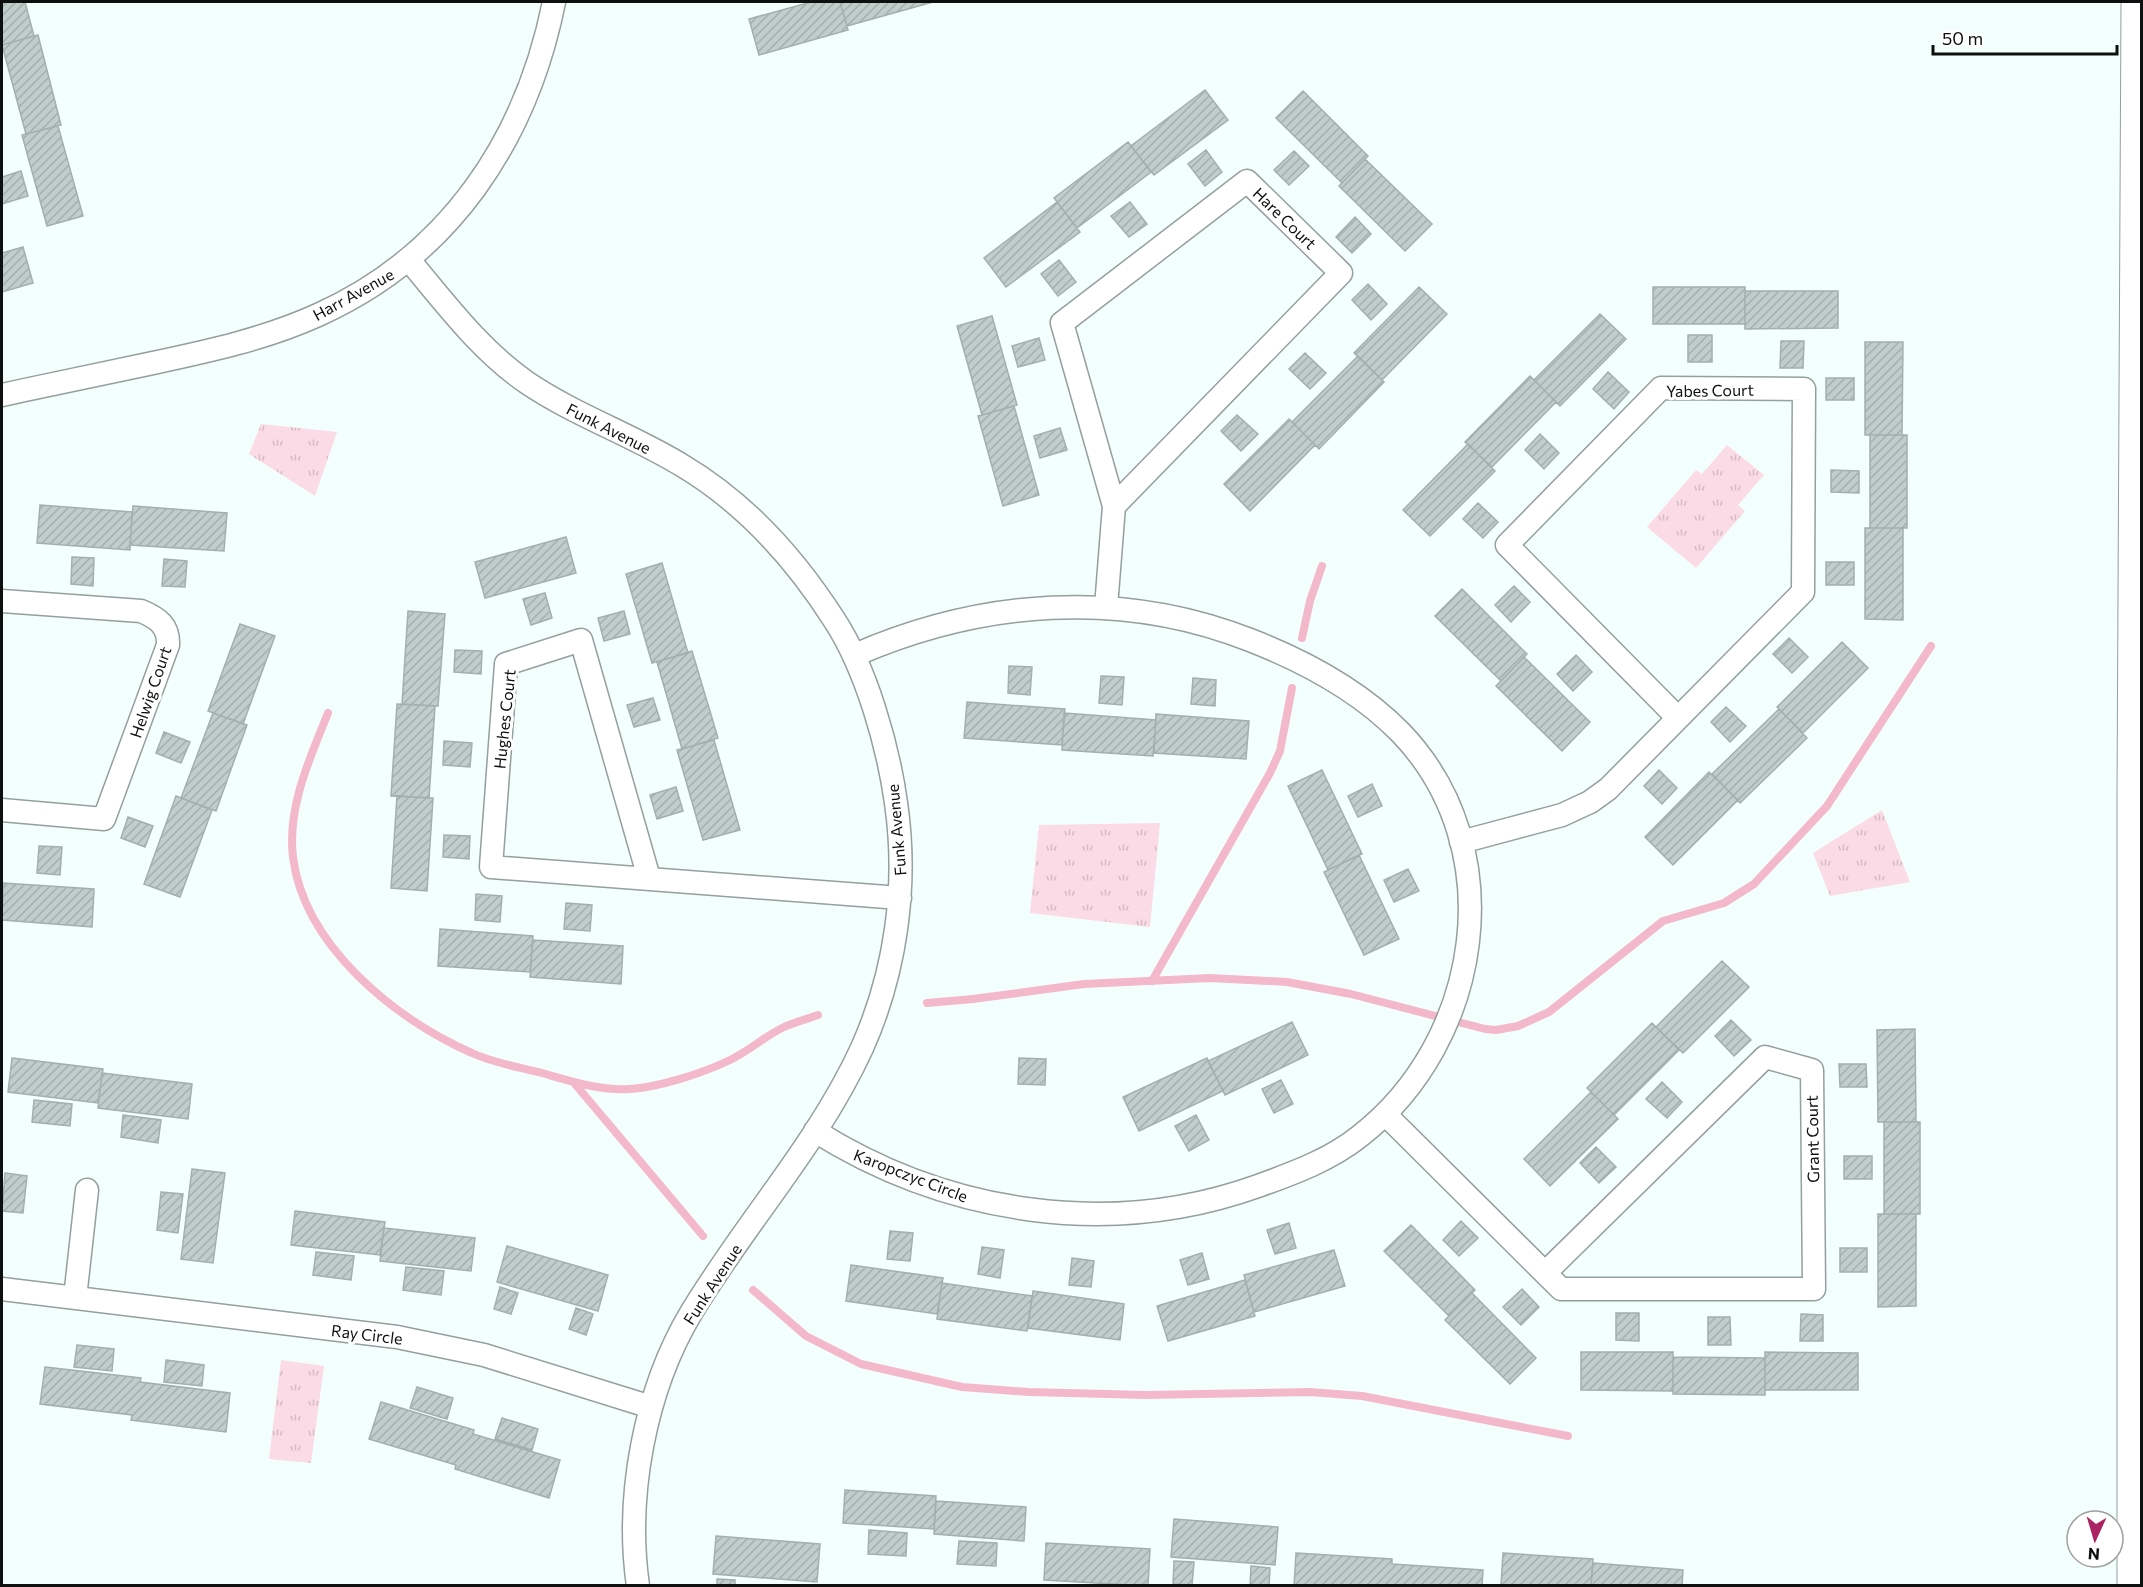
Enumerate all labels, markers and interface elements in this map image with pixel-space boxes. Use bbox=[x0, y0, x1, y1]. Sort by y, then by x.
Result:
scale bar bbox=[1933, 18, 2118, 56]
text: 50 m bbox=[1942, 27, 1983, 49]
street label: Hare Court bbox=[1249, 183, 1321, 253]
street label: Harr Avenue bbox=[309, 264, 397, 324]
street label: Yabes Court bbox=[1666, 380, 1755, 400]
street label: Funk Avenue bbox=[564, 399, 654, 457]
street label: Helwig Court bbox=[125, 643, 175, 740]
street label: Hughes Court bbox=[489, 668, 519, 770]
street label: Funk Avenue bbox=[883, 783, 909, 877]
street label: Grant Court bbox=[1802, 1095, 1822, 1183]
street label: Karopczyc Circle bbox=[851, 1145, 971, 1205]
street label: Funk Avenue bbox=[679, 1240, 745, 1328]
street label: Ray Circle bbox=[330, 1320, 404, 1348]
north arrow bbox=[2065, 1509, 2125, 1569]
text: N bbox=[2087, 1545, 2101, 1564]

